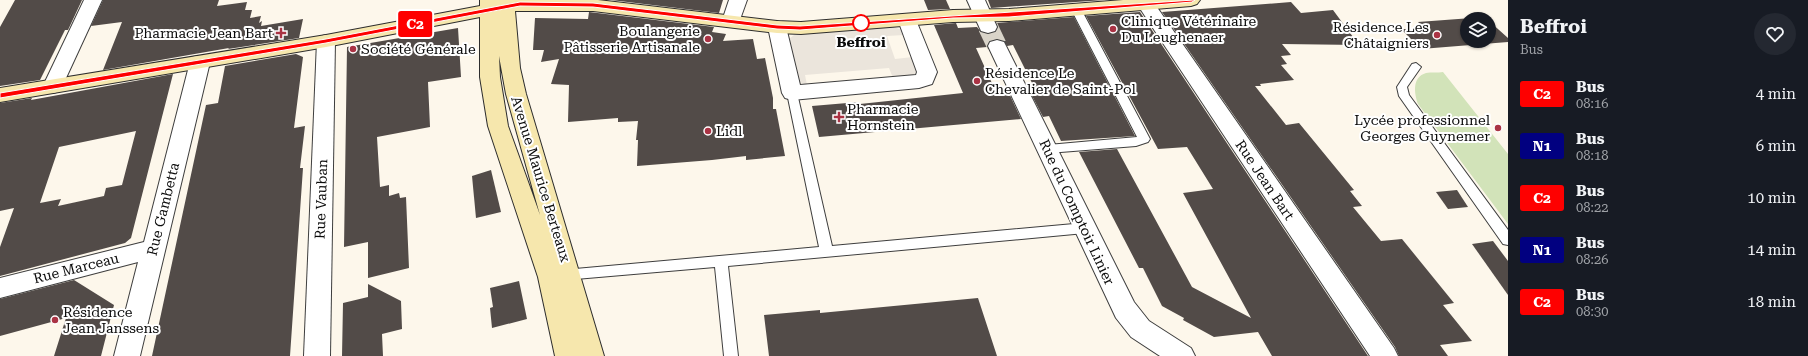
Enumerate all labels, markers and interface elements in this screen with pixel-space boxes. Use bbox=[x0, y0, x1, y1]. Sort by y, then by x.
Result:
line badge: C2 bbox=[397, 11, 433, 37]
map controls bbox=[1460, 12, 1496, 48]
button: layers bbox=[1460, 12, 1496, 48]
place label: Clinique Vétérinaire Du Leughenaer bbox=[1121, 13, 1257, 45]
button: heart bbox=[1754, 13, 1796, 55]
marker: Beffroi bbox=[852, 14, 870, 32]
text: Beffroi bbox=[1520, 15, 1587, 38]
text: C2 bbox=[406, 16, 424, 32]
place label: Résidence Les Châtaigniers bbox=[1333, 19, 1429, 51]
place label: Boulangerie Pâtisserie Artisanale bbox=[564, 23, 700, 55]
marker: Clinique Vétérinaire Du Leughenaer bbox=[1108, 24, 1118, 34]
place label: Pharmacie Jean Bart bbox=[134, 25, 273, 41]
marker: Pharmacie Jean Bart bbox=[276, 28, 286, 38]
marker: Résidence Les Châtaigniers bbox=[1432, 30, 1442, 40]
marker: Boulangerie Pâtisserie Artisanale bbox=[703, 34, 713, 44]
place label: Beffroi bbox=[836, 34, 886, 50]
place label: Société Générale bbox=[361, 41, 476, 57]
text: Bus bbox=[1520, 42, 1543, 57]
marker: Société Générale bbox=[348, 44, 358, 54]
place label: Résidence Le Chevalier de Saint-Pol bbox=[985, 65, 1137, 97]
marker: Résidence Le Chevalier de Saint-Pol bbox=[972, 76, 982, 86]
text: Bus bbox=[1576, 78, 1604, 96]
text: 4 min bbox=[1756, 85, 1796, 103]
text: C2 bbox=[1533, 86, 1551, 102]
street label: Avenue Maurice Berteaux bbox=[508, 94, 574, 264]
text: 08:16 bbox=[1576, 96, 1608, 111]
place label: Pharmacie Hornstein bbox=[847, 101, 919, 133]
marker: Pharmacie Hornstein bbox=[834, 112, 844, 122]
place label: Lycée professionnel Georges Guynemer bbox=[1354, 112, 1491, 144]
place label: Lidl bbox=[716, 123, 743, 139]
marker: Lycée professionnel Georges Guynemer bbox=[1493, 123, 1503, 133]
marker: Lidl bbox=[703, 126, 713, 136]
text: Bus bbox=[1576, 130, 1604, 148]
street label: Rue du Comptoir Linier bbox=[1036, 137, 1118, 288]
street label: Rue Jean Bart bbox=[1232, 137, 1298, 223]
text: 6 min bbox=[1756, 137, 1796, 155]
text: N1 bbox=[1533, 138, 1551, 154]
text: 08:18 bbox=[1576, 148, 1608, 163]
street label: Rue Vauban bbox=[312, 159, 330, 239]
street label: Rue Gambetta bbox=[144, 160, 182, 257]
text: Bus bbox=[1576, 182, 1604, 200]
text: 10 min bbox=[1747, 189, 1796, 207]
text: C2 bbox=[1533, 190, 1551, 206]
text: 08:22 bbox=[1576, 200, 1608, 215]
text: Bus bbox=[1576, 234, 1604, 252]
text: 14 min bbox=[1747, 241, 1796, 259]
text: N1 bbox=[1533, 242, 1551, 258]
street label: Rue Marceau bbox=[32, 250, 121, 286]
text: 08:26 bbox=[1576, 252, 1608, 267]
text: Bus bbox=[1576, 286, 1604, 304]
text: 18 min bbox=[1747, 293, 1796, 311]
text: C2 bbox=[1533, 294, 1551, 310]
place label: Résidence Jean Janssens bbox=[63, 304, 160, 336]
text: 08:30 bbox=[1576, 304, 1608, 319]
marker: Résidence Jean Janssens bbox=[50, 315, 60, 325]

